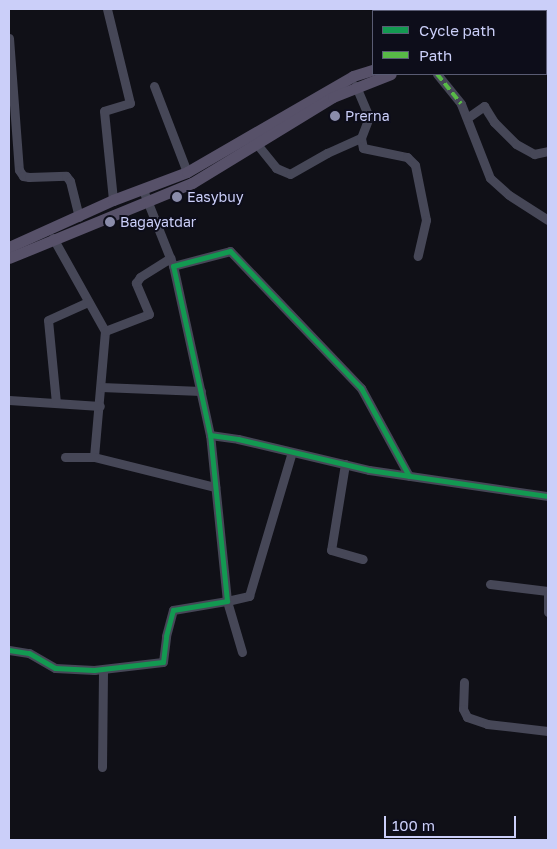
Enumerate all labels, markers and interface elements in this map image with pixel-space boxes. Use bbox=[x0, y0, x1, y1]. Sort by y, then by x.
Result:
legend bbox=[372, 10, 547, 75]
text: Cycle path bbox=[419, 21, 495, 39]
text: Path bbox=[419, 46, 452, 64]
place label: Prerna bbox=[345, 108, 390, 124]
marker: Prerna bbox=[329, 110, 341, 122]
place label: Easybuy bbox=[187, 189, 243, 205]
marker: Easybuy bbox=[171, 191, 183, 203]
place label: Bagayatdar bbox=[120, 214, 196, 230]
marker: Bagayatdar bbox=[104, 216, 116, 228]
scale bar bbox=[387, 806, 520, 838]
text: 100 m bbox=[392, 816, 435, 834]

